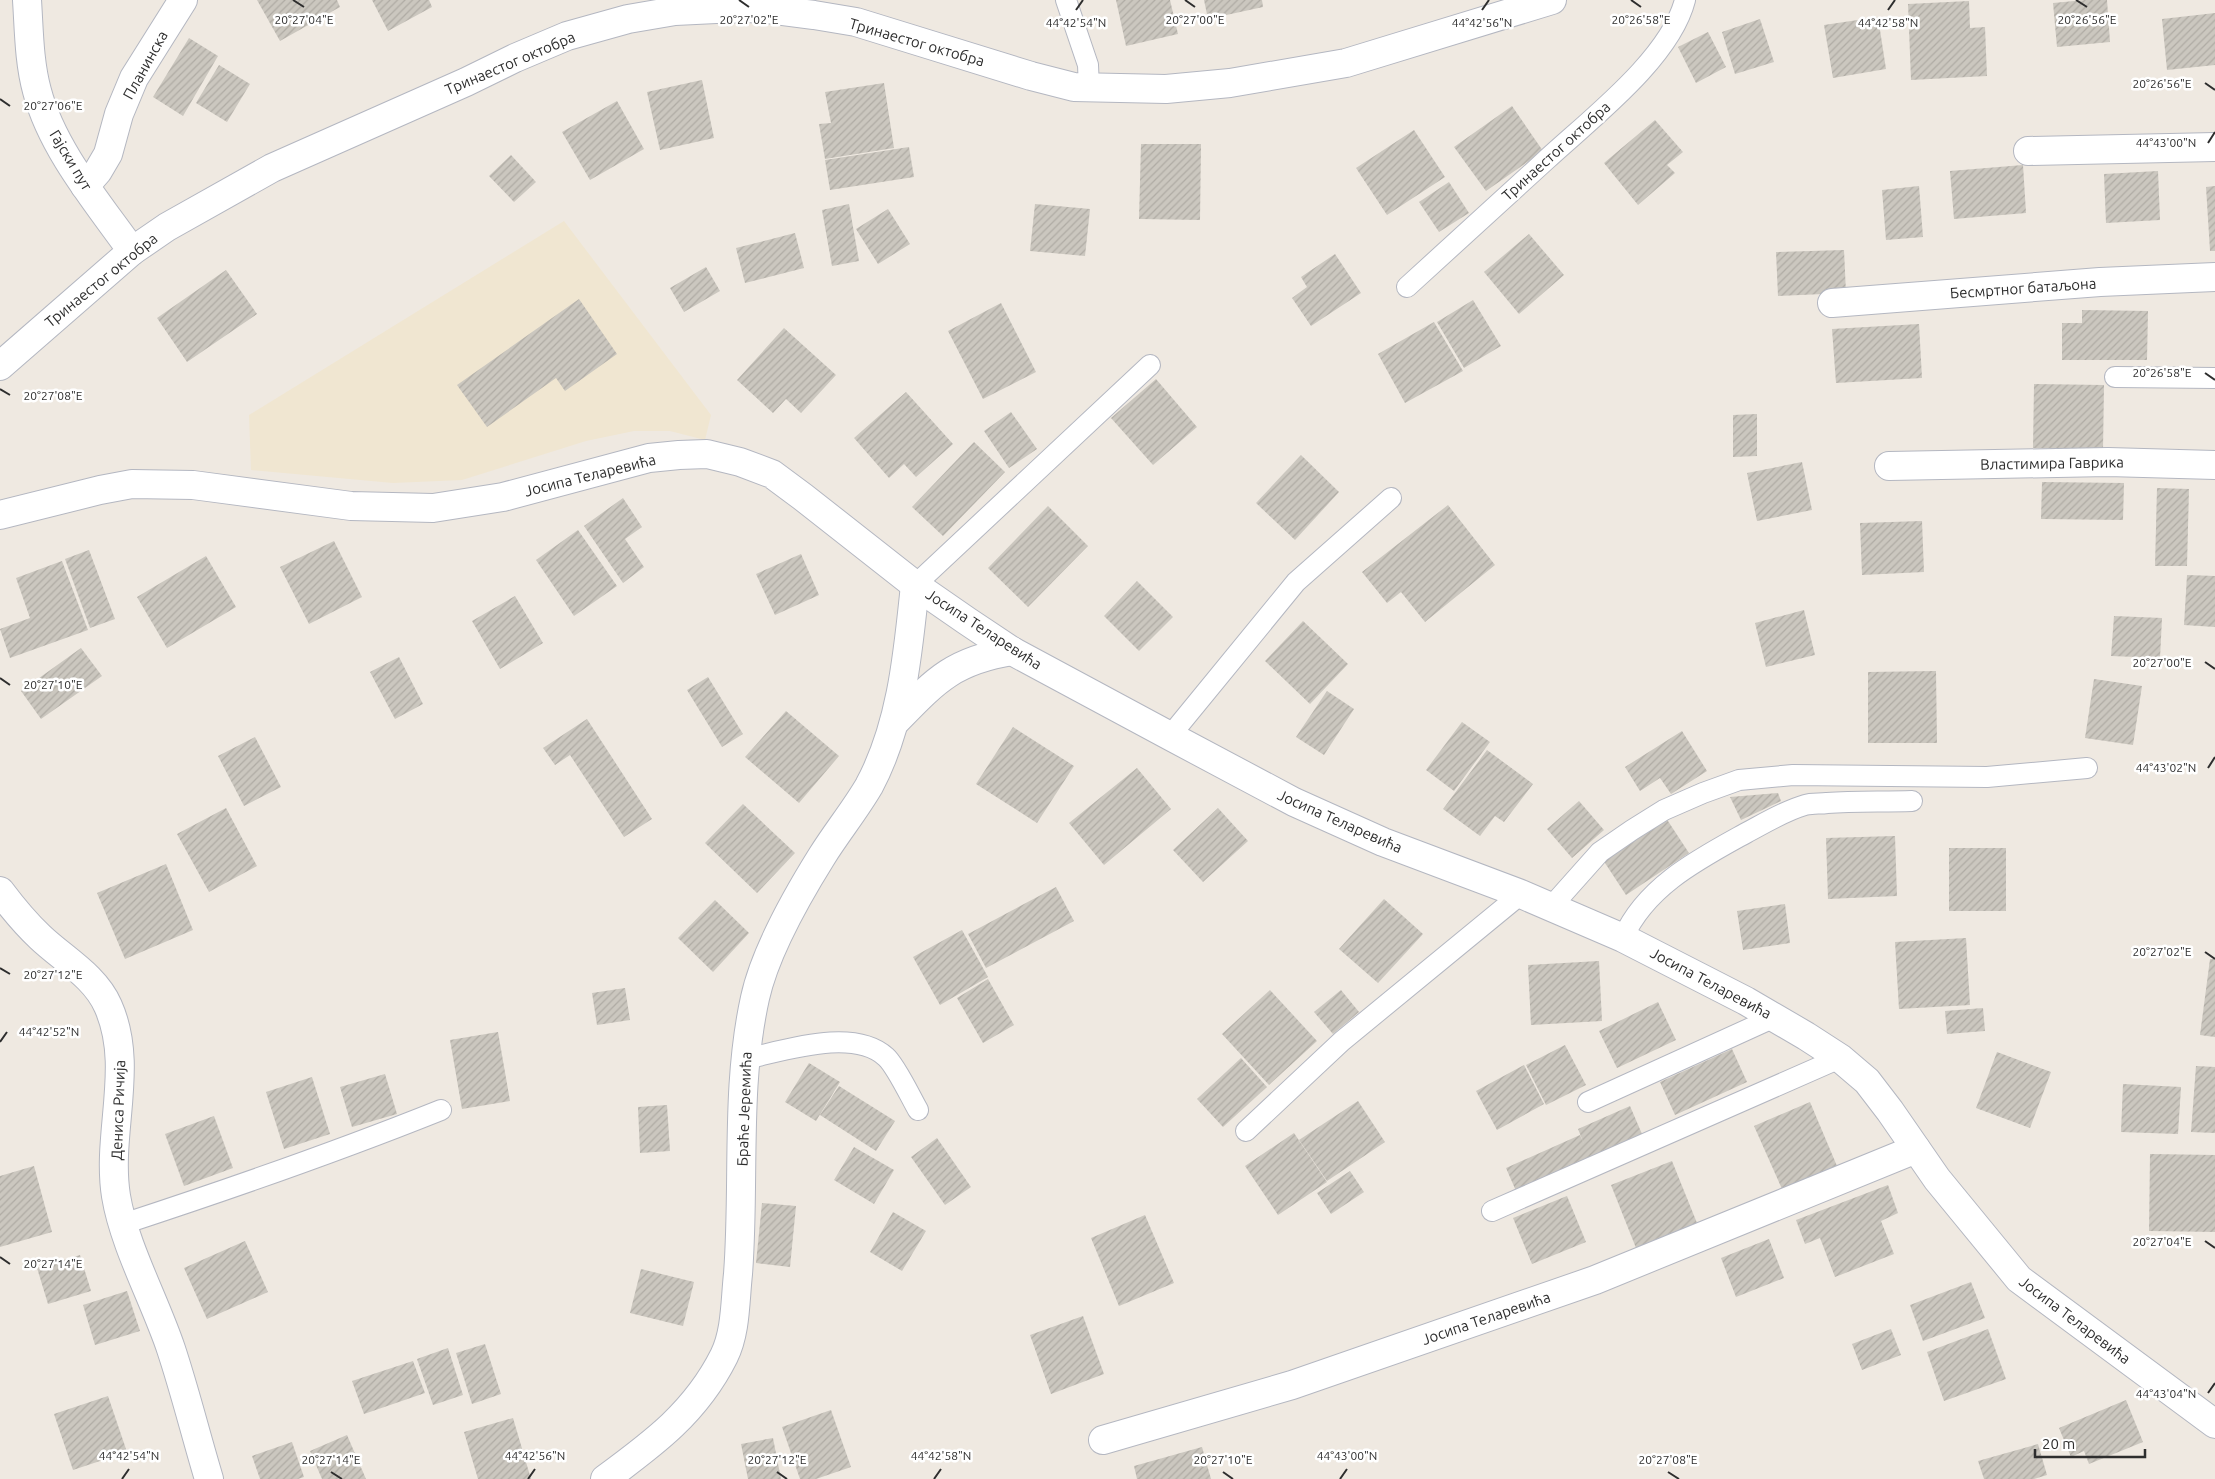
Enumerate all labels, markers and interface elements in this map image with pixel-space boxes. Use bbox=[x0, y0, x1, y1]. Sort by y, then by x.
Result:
text: 20°27'04"E bbox=[275, 13, 334, 26]
text: 20°27'02"E bbox=[720, 13, 779, 26]
text: 20°27'00"E bbox=[1166, 13, 1225, 26]
text: 20°26'58"E bbox=[1612, 13, 1671, 26]
text: 20°26'56"E bbox=[2058, 13, 2117, 26]
street label: Тринаестог октобра bbox=[848, 15, 986, 69]
text: 44°42'54"N bbox=[1046, 16, 1106, 29]
text: 44°42'56"N bbox=[1452, 16, 1512, 29]
text: 44°42'58"N bbox=[1858, 16, 1918, 29]
street label: Планинска bbox=[119, 28, 171, 102]
street label: Тринаестог октобра bbox=[442, 28, 578, 98]
text: 20°26'56"E bbox=[2133, 77, 2192, 90]
street label: Тринаестог октобра bbox=[1498, 98, 1614, 204]
text: 20°27'06"E bbox=[24, 99, 83, 112]
street label: Гајски пут bbox=[46, 127, 96, 194]
text: 44°43'00"N bbox=[2136, 136, 2196, 149]
street label: Тринаестог октобра bbox=[41, 229, 161, 331]
street label: Бесмртног батаљона bbox=[1949, 274, 2097, 302]
text: 20°26'58"E bbox=[2133, 366, 2192, 379]
text: 20°27'08"E bbox=[24, 389, 83, 402]
street label: Јосипа Теларевића bbox=[523, 450, 657, 500]
street label: Властимира Гаврика bbox=[1980, 453, 2124, 473]
street label: Јосипа Теларевића bbox=[923, 585, 1045, 673]
text: 20°27'00"E bbox=[2133, 656, 2192, 669]
text: 20°27'10"E bbox=[24, 678, 83, 691]
text: 44°43'02"N bbox=[2136, 761, 2196, 774]
street label: Јосипа Теларевића bbox=[1275, 786, 1405, 856]
street label: Јосипа Теларевића bbox=[1648, 944, 1774, 1022]
text: 20°27'02"E bbox=[2133, 945, 2192, 958]
text: 20°27'12"E bbox=[24, 968, 83, 981]
text: 44°42'52"N bbox=[19, 1025, 79, 1038]
street label: Браће Јеремића bbox=[734, 1051, 754, 1167]
street label: Дениса Ричија bbox=[108, 1060, 128, 1160]
text: 20°27'04"E bbox=[2133, 1235, 2192, 1248]
text: 20°27'14"E bbox=[24, 1257, 83, 1270]
street label: Јосипа Теларевића bbox=[2016, 1273, 2134, 1367]
street label: Јосипа Теларевића bbox=[1420, 1288, 1552, 1348]
text: 44°43'04"N bbox=[2136, 1387, 2196, 1400]
scale bar bbox=[2035, 1426, 2145, 1458]
text: 20 m bbox=[2042, 1435, 2075, 1452]
text: 44°42'54"N bbox=[99, 1449, 159, 1462]
text: 44°42'56"N bbox=[505, 1449, 565, 1462]
text: 44°42'58"N bbox=[911, 1449, 971, 1462]
text: 44°43'00"N bbox=[1317, 1449, 1377, 1462]
text: 20°27'14"E bbox=[302, 1453, 361, 1466]
text: 20°27'12"E bbox=[748, 1453, 807, 1466]
text: 20°27'10"E bbox=[1194, 1453, 1253, 1466]
text: 20°27'08"E bbox=[1639, 1453, 1698, 1466]

